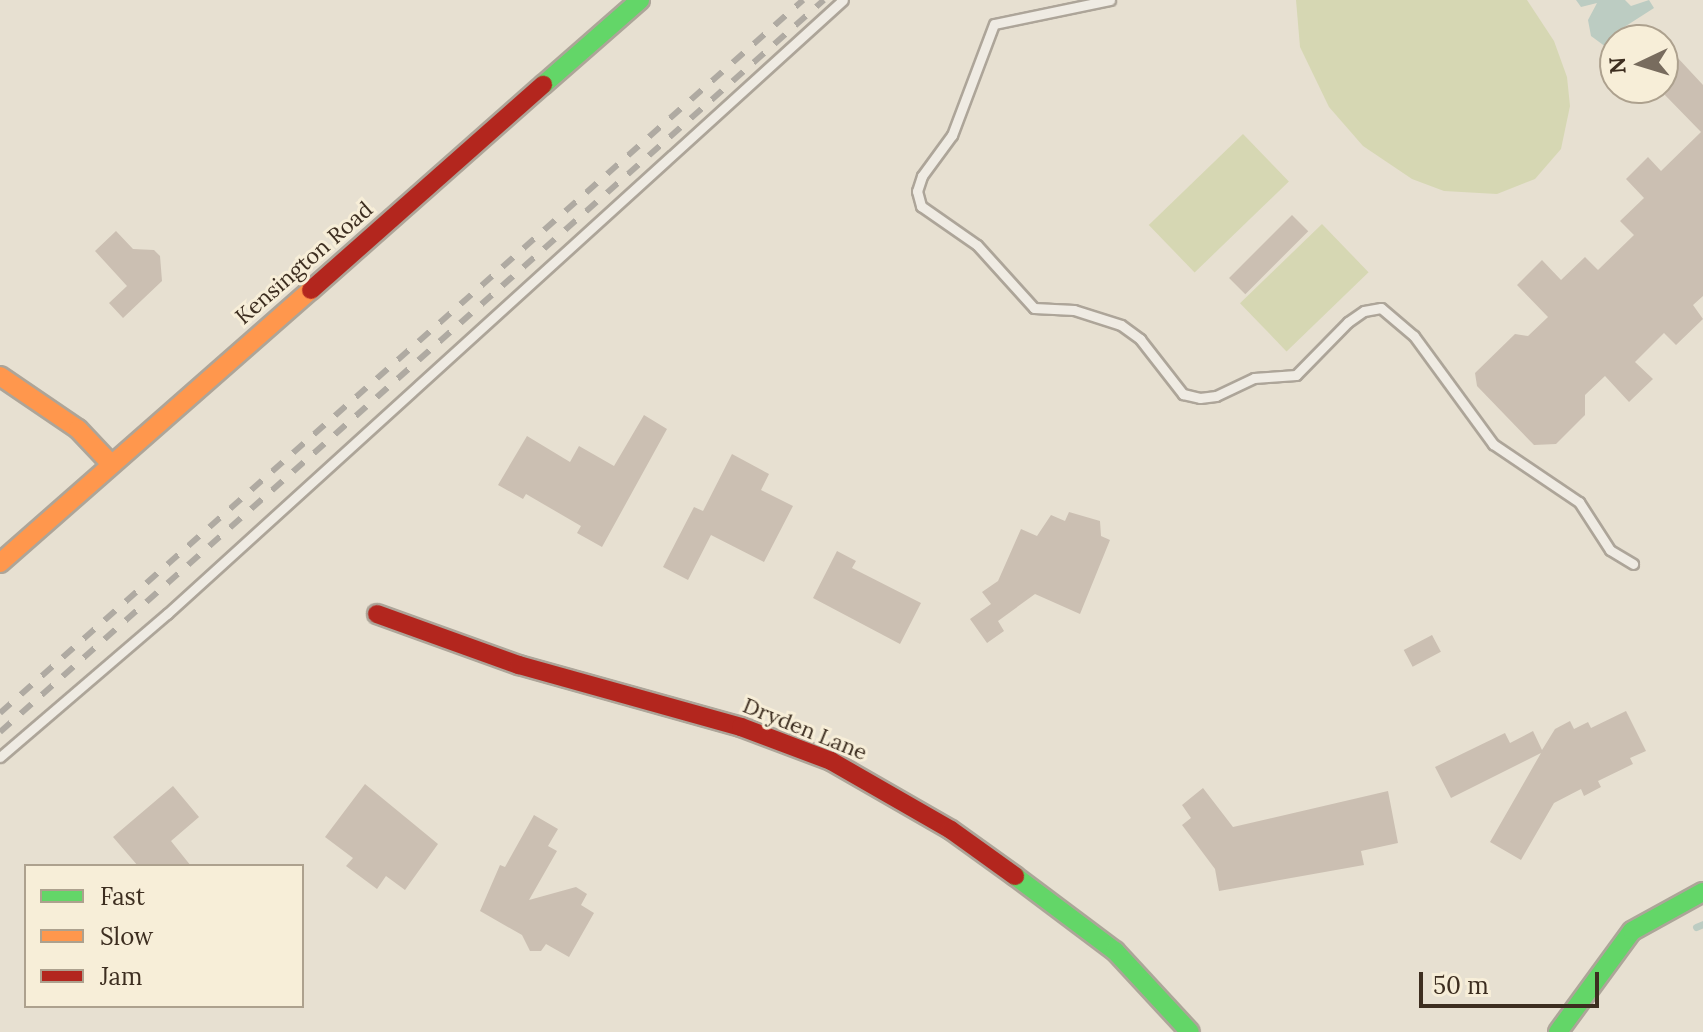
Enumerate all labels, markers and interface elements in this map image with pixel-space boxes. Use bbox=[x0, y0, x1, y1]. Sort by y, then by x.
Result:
north arrow bbox=[1599, 24, 1679, 104]
text: N bbox=[1602, 56, 1632, 75]
street label: Kensington Road bbox=[230, 196, 378, 330]
street label: Dryden Lane bbox=[739, 692, 871, 766]
legend bbox=[24, 864, 304, 1008]
text: Fast bbox=[100, 881, 145, 912]
text: Slow bbox=[100, 921, 153, 952]
scale bar bbox=[1423, 956, 1603, 1006]
text: Jam bbox=[100, 961, 142, 992]
text: 50 m bbox=[1433, 970, 1489, 1001]

